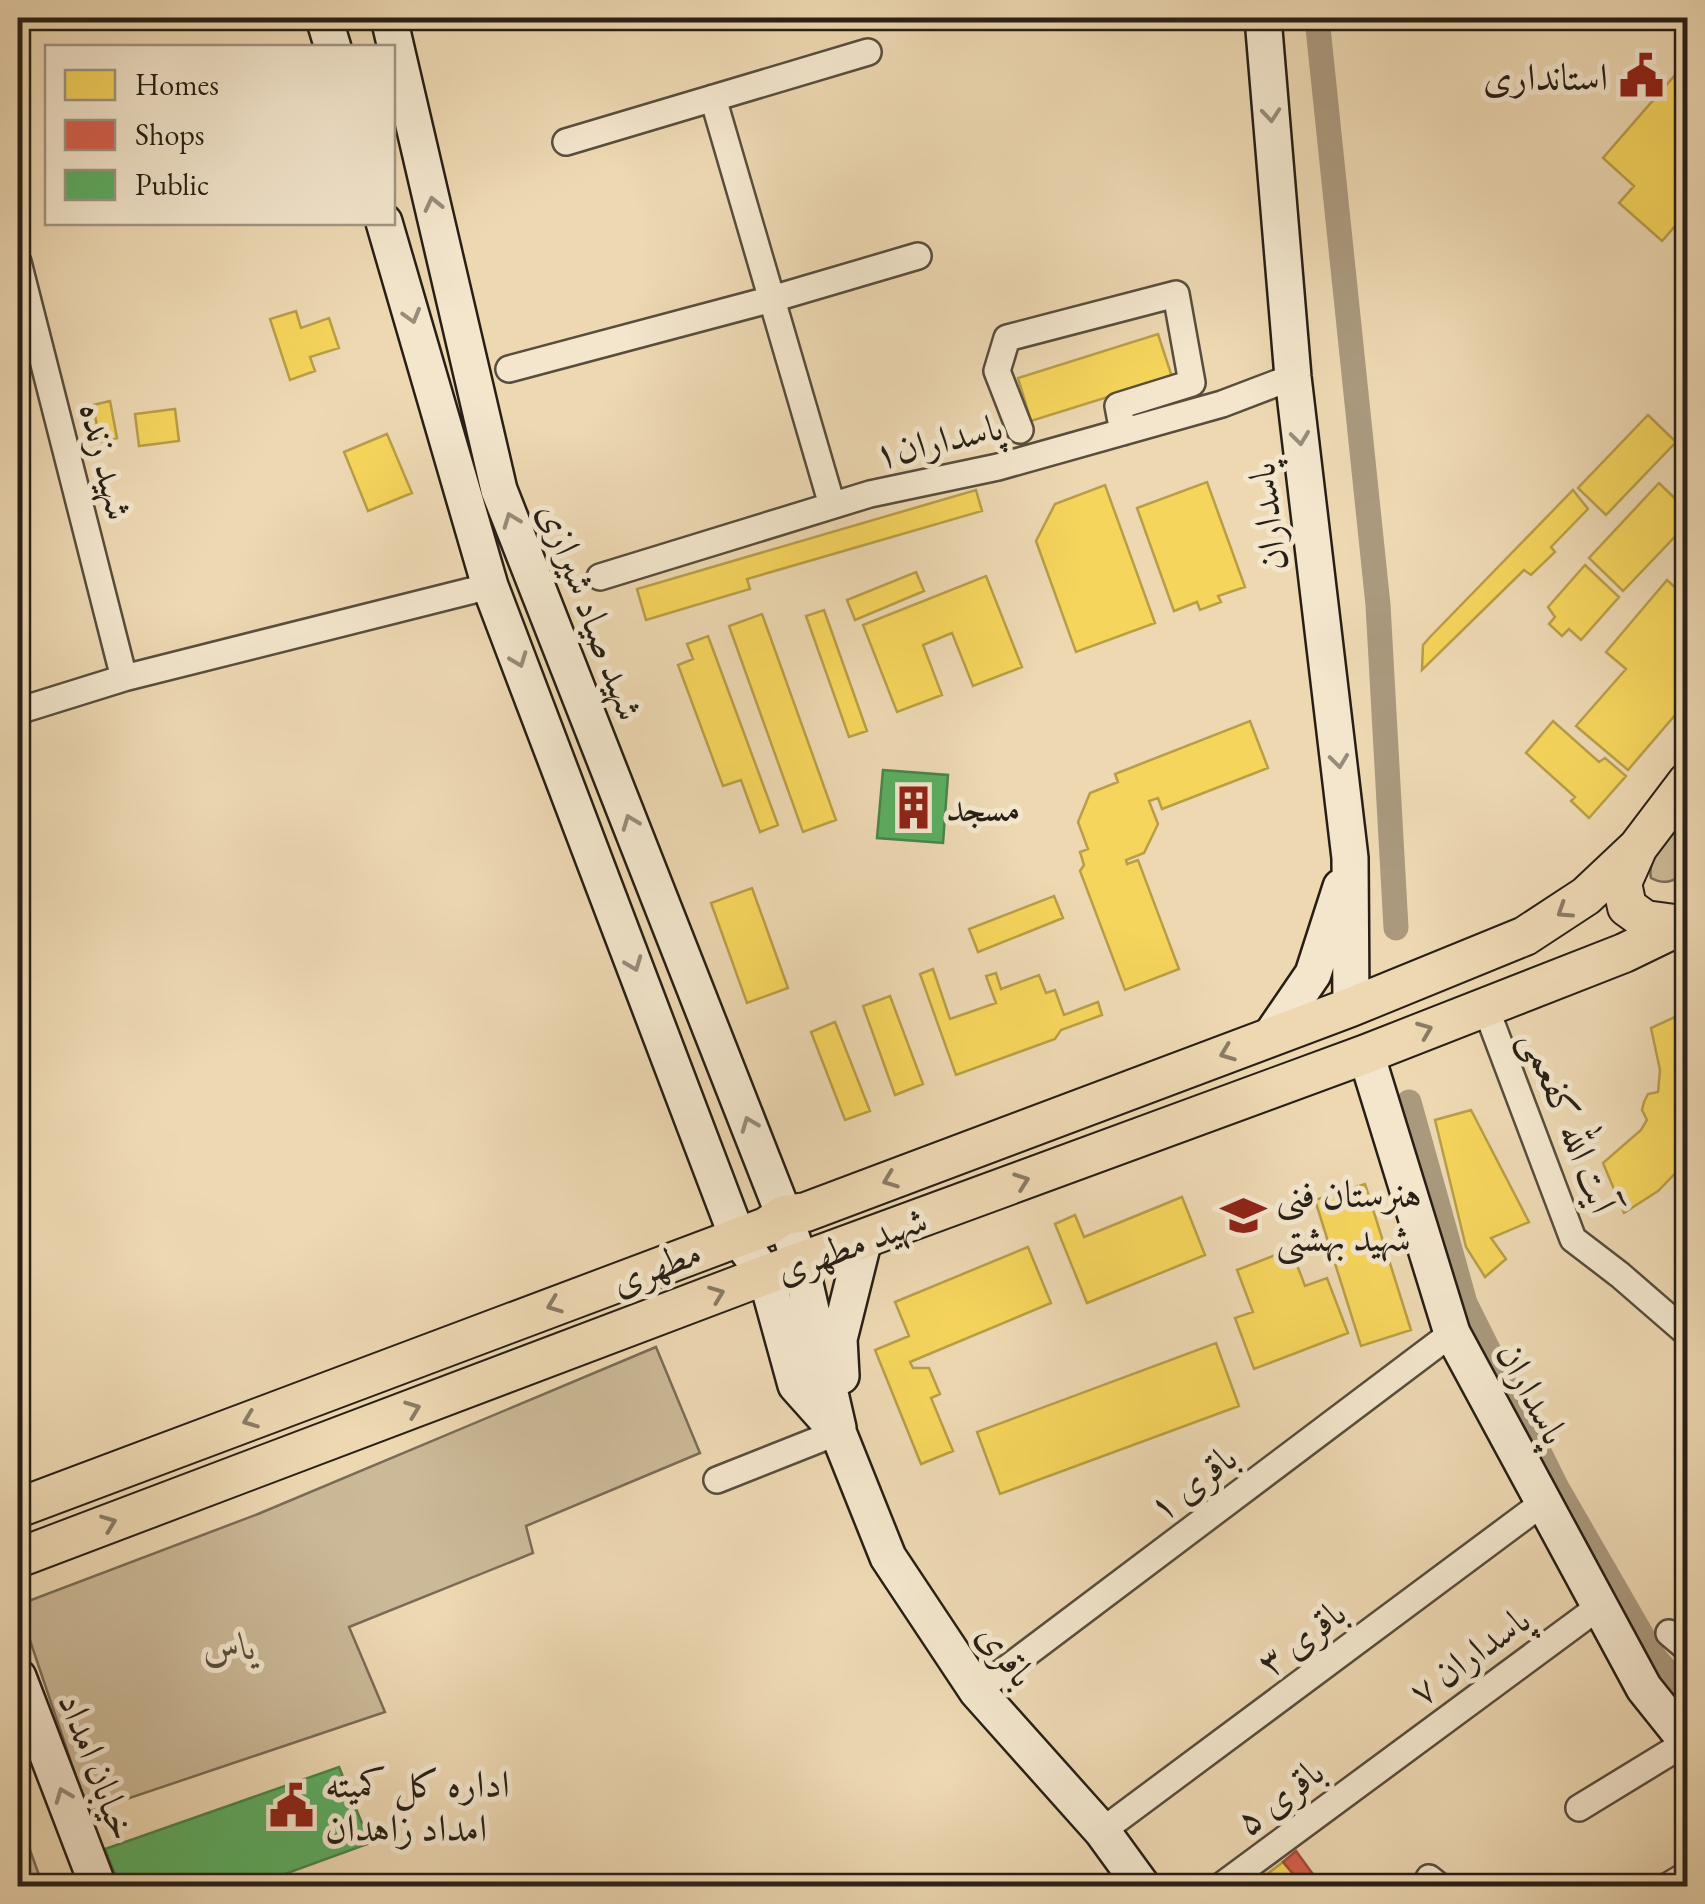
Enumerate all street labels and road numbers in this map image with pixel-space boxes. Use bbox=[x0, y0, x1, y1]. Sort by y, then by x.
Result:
street label: شهید زنده bbox=[69, 397, 145, 525]
street label: پاسداران۱ bbox=[869, 401, 1010, 482]
street label: پاسداران bbox=[1236, 458, 1301, 574]
street label: شهید صیاد شیرازی bbox=[528, 495, 656, 727]
street label: آیت الله کفعمی bbox=[1509, 1021, 1634, 1224]
street label: شهید مطهری bbox=[768, 1194, 934, 1294]
street label: مطهری bbox=[604, 1227, 708, 1305]
street label: پاسداران bbox=[1483, 1333, 1581, 1456]
street label: باقری ۱ bbox=[1138, 1433, 1246, 1531]
street label: باقری ۳ bbox=[1247, 1588, 1355, 1686]
street label: پاسداران ۷ bbox=[1399, 1593, 1543, 1718]
street label: باقری bbox=[967, 1612, 1047, 1696]
street label: خیابان امداد bbox=[47, 1685, 149, 1847]
street label: باقری ۵ bbox=[1225, 1747, 1333, 1845]

